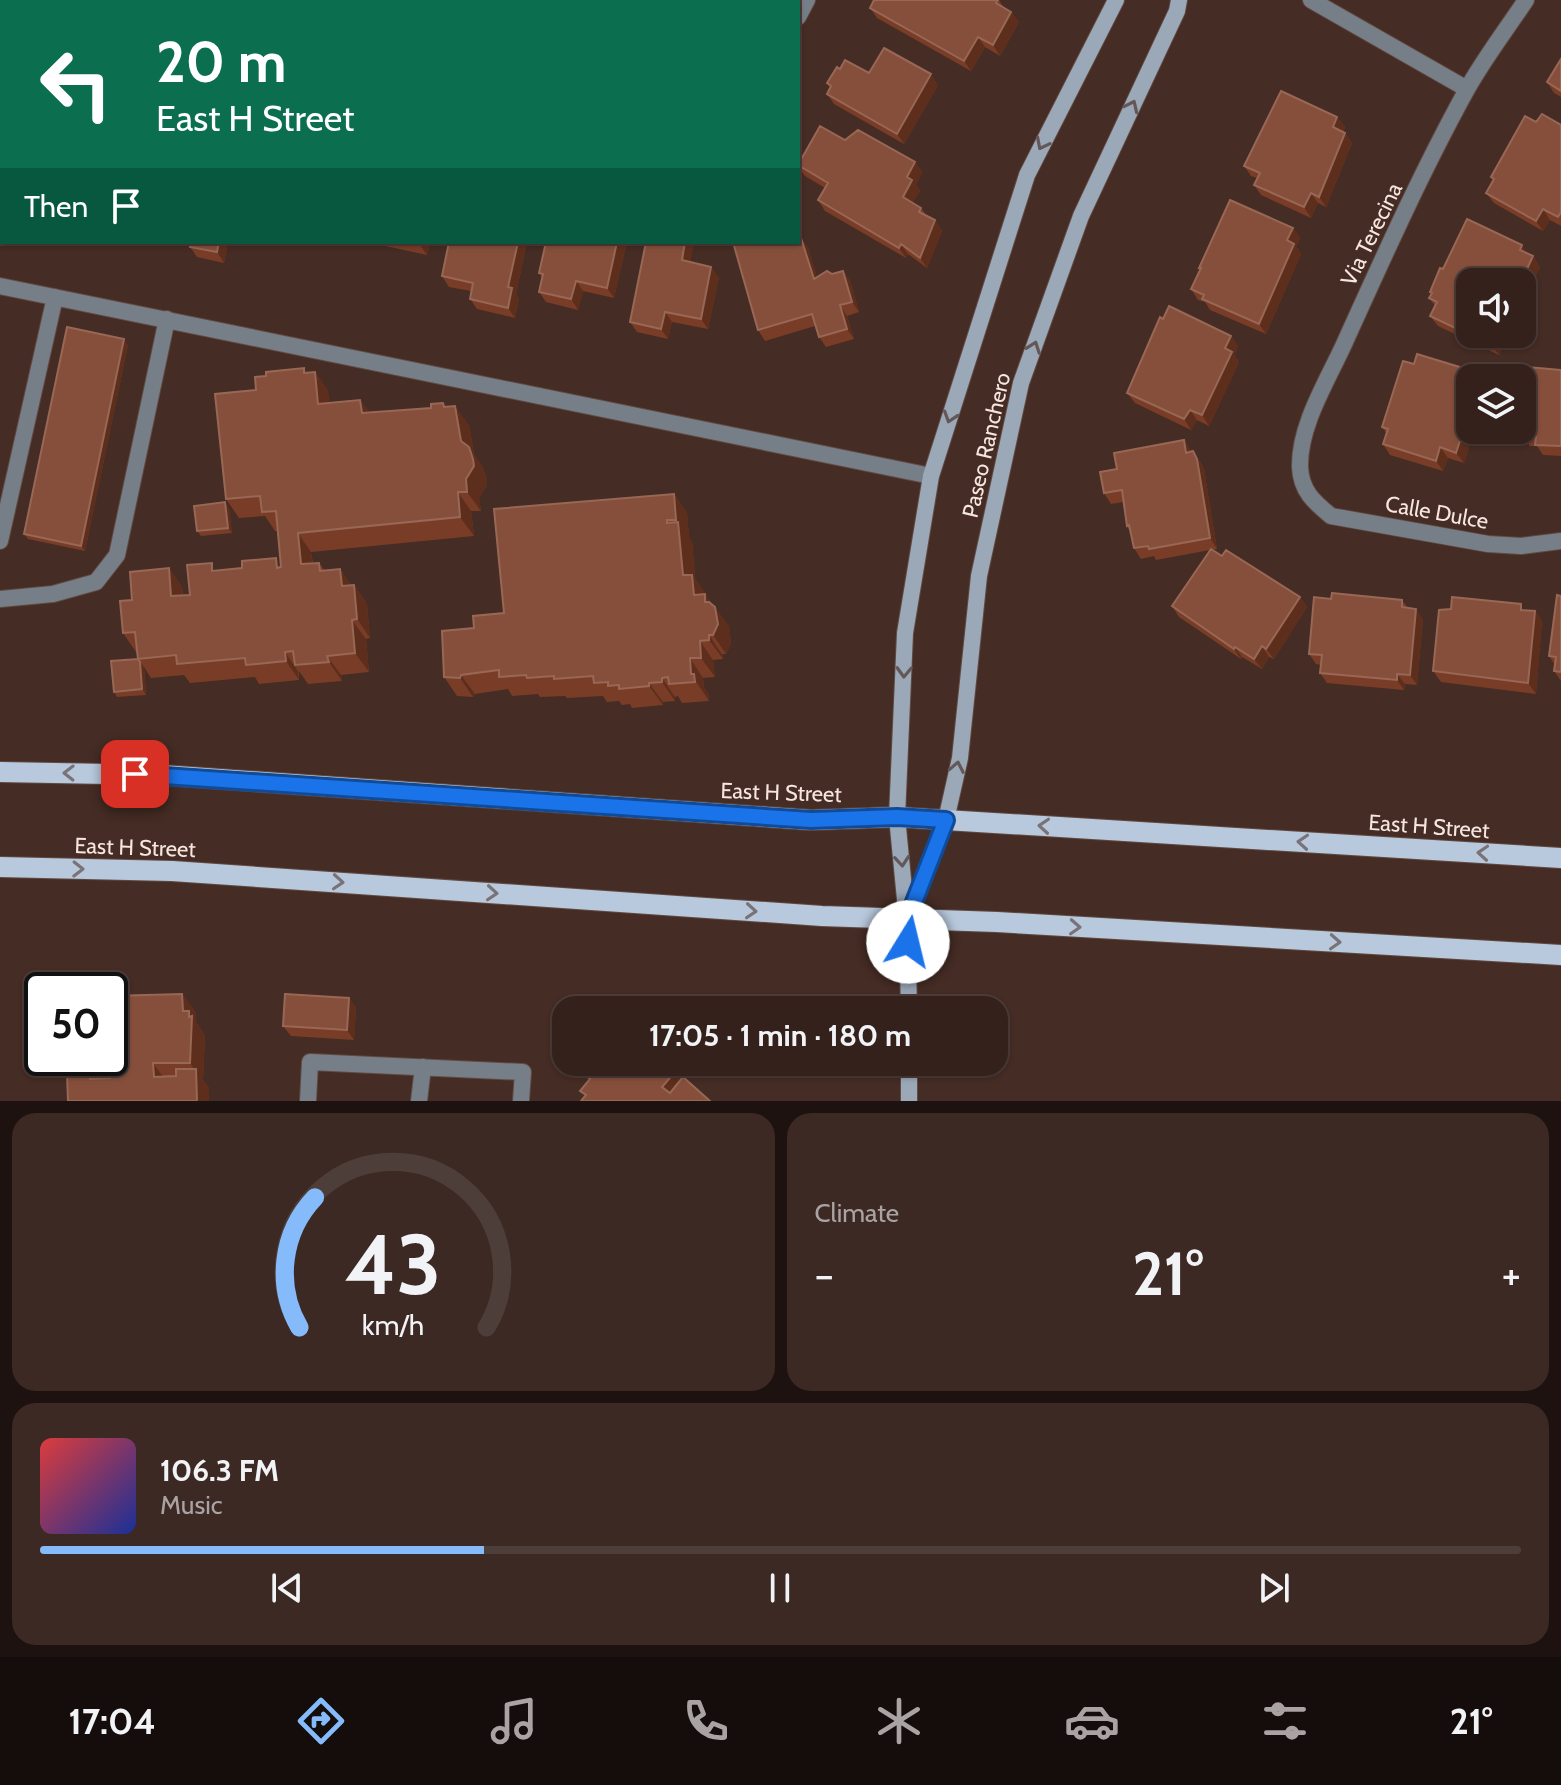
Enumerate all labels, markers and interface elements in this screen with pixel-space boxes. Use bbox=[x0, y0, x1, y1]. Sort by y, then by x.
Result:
text: 20 m bbox=[156, 28, 286, 96]
icon: left bbox=[24, 32, 128, 136]
text: East H Street bbox=[156, 96, 354, 140]
one-way arrow bbox=[1122, 100, 1138, 115]
one-way arrow bbox=[1037, 136, 1052, 151]
street label: Via Terecina bbox=[1335, 178, 1408, 290]
icon: arrive bbox=[104, 184, 148, 228]
text: Then bbox=[24, 188, 88, 225]
map controls bbox=[1456, 268, 1536, 444]
button: sound bbox=[1456, 268, 1536, 348]
one-way arrow bbox=[1024, 340, 1041, 354]
button: layers bbox=[1456, 364, 1536, 444]
street label: Paseo Ranchero bbox=[957, 370, 1016, 520]
one-way arrow bbox=[943, 409, 959, 423]
street label: Calle Dulce bbox=[1383, 490, 1491, 535]
one-way arrow bbox=[895, 666, 912, 679]
pin bbox=[101, 740, 169, 808]
icon: arrive bbox=[113, 752, 157, 796]
one-way arrow bbox=[948, 760, 965, 773]
one-way arrow bbox=[62, 764, 75, 782]
street label: East H Street bbox=[720, 777, 843, 808]
street label: East H Street bbox=[1368, 809, 1491, 844]
one-way arrow bbox=[1037, 818, 1050, 835]
street label: East H Street bbox=[74, 832, 197, 863]
one-way arrow bbox=[1296, 834, 1309, 851]
one-way arrow bbox=[1476, 845, 1489, 862]
one-way arrow bbox=[893, 855, 910, 868]
one-way arrow bbox=[72, 860, 85, 878]
one-way arrow bbox=[332, 873, 345, 890]
one-way arrow bbox=[486, 884, 499, 901]
position arrow bbox=[866, 900, 950, 984]
one-way arrow bbox=[745, 902, 758, 919]
one-way arrow bbox=[1069, 918, 1082, 935]
one-way arrow bbox=[1329, 933, 1342, 950]
speed limit sign: 50 bbox=[24, 972, 128, 1076]
text: 17:05 · 1 min · 180 m bbox=[649, 1017, 911, 1054]
text: Climate bbox=[815, 1197, 899, 1229]
text: 43 bbox=[345, 1214, 442, 1315]
text: 21° bbox=[1132, 1237, 1203, 1310]
text: − bbox=[815, 1248, 834, 1301]
text: + bbox=[1502, 1248, 1521, 1301]
text: km/h bbox=[362, 1307, 425, 1342]
text: 106.3 FM bbox=[160, 1452, 279, 1489]
text: Music bbox=[160, 1489, 223, 1521]
icon: previous bbox=[265, 1566, 309, 1610]
icon: pause bbox=[758, 1566, 802, 1610]
icon: next bbox=[1252, 1566, 1296, 1610]
icon: directions bbox=[293, 1693, 349, 1749]
icon: music bbox=[486, 1693, 542, 1749]
icon: phone bbox=[678, 1693, 734, 1749]
icon: climate bbox=[871, 1693, 927, 1749]
icon: car bbox=[1064, 1693, 1120, 1749]
icon: filters bbox=[1257, 1693, 1313, 1749]
text: 17:04 bbox=[68, 1699, 156, 1743]
text: 21° bbox=[1450, 1699, 1492, 1743]

